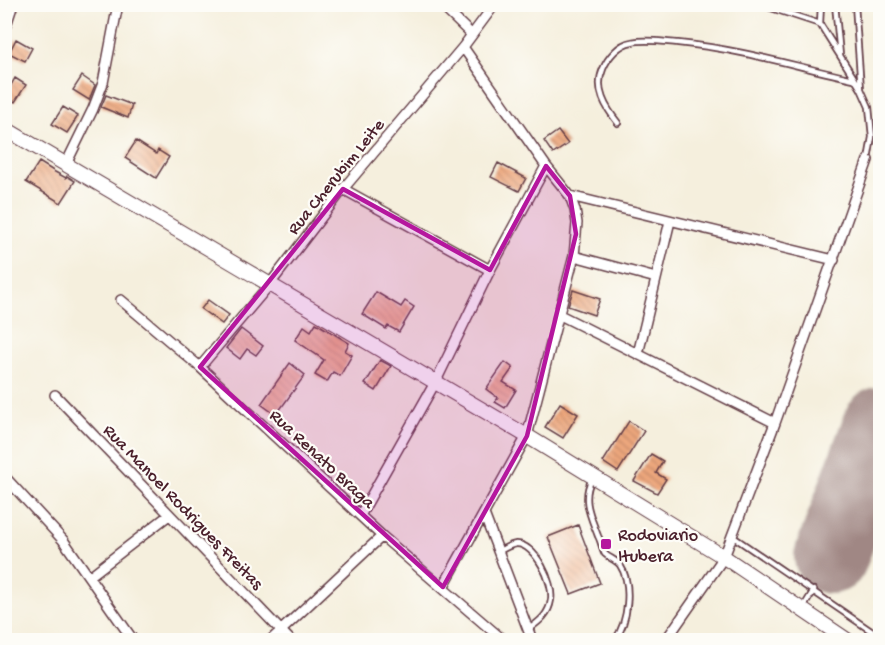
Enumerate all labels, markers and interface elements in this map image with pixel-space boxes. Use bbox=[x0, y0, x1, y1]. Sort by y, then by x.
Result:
street label: Rua Cherubim Leite bbox=[284, 115, 390, 240]
street label: Rua Renato Braga bbox=[264, 406, 379, 515]
street label: Rua Manoel Rodrigues Freitas bbox=[98, 421, 268, 596]
place label: Rodoviario Itubera bbox=[618, 526, 698, 568]
marker: Rodoviario Itubera bbox=[599, 537, 613, 551]

